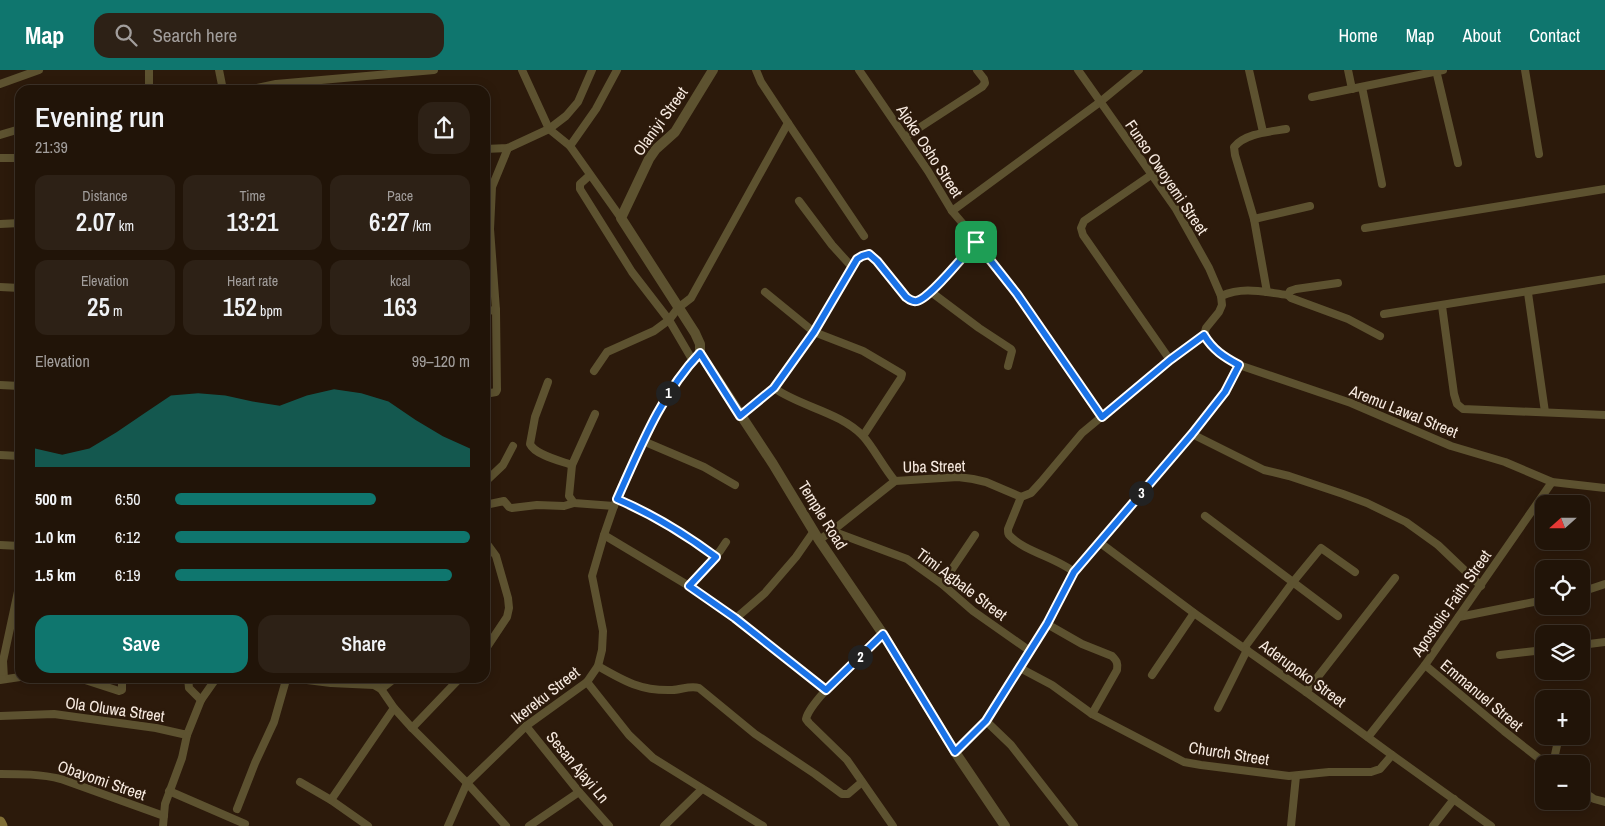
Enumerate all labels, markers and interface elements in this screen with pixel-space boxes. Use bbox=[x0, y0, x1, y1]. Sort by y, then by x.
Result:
search box bbox=[94, 13, 444, 58]
text: Map bbox=[25, 19, 64, 51]
icon: search bbox=[112, 21, 140, 49]
text: Search here bbox=[152, 22, 237, 48]
text: Home bbox=[1338, 23, 1378, 48]
text: Map bbox=[1406, 23, 1435, 48]
text: About bbox=[1463, 23, 1501, 48]
text: Contact bbox=[1529, 23, 1580, 48]
street label: Olaniyi Street bbox=[628, 82, 693, 160]
text: Evening run bbox=[35, 98, 165, 136]
street label: Ajoke Osho Street bbox=[891, 100, 968, 202]
button: share bbox=[418, 102, 470, 154]
street label: Funso Owoyemi Street bbox=[1120, 115, 1214, 239]
text: 21:39 bbox=[35, 136, 68, 158]
text: Distance bbox=[82, 187, 127, 205]
text: Time bbox=[240, 187, 265, 205]
text: Pace bbox=[387, 187, 413, 205]
text: 2.07 bbox=[76, 205, 116, 239]
text: 13:21 bbox=[226, 205, 279, 239]
text: 6:27 bbox=[369, 205, 410, 239]
text: km bbox=[116, 217, 134, 235]
text: /km bbox=[410, 217, 431, 235]
pin bbox=[955, 221, 997, 263]
icon: arrive bbox=[962, 228, 990, 256]
text: Elevation bbox=[81, 272, 129, 290]
text: Heart rate bbox=[227, 272, 278, 290]
text: kcal bbox=[390, 272, 410, 290]
text: 25 bbox=[87, 290, 110, 324]
text: 152 bbox=[223, 290, 257, 324]
text: 163 bbox=[383, 290, 417, 324]
text: m bbox=[110, 302, 123, 320]
text: bpm bbox=[257, 302, 282, 320]
text: Elevation bbox=[35, 350, 90, 372]
text: 99–120 m bbox=[412, 350, 470, 372]
street label: Aremu Lawal Street bbox=[1346, 379, 1462, 443]
pin: 1 bbox=[656, 380, 680, 406]
text: 1 bbox=[665, 384, 672, 402]
street label: Uba Street bbox=[902, 454, 966, 478]
street label: Temple Road bbox=[793, 476, 853, 554]
pin: 3 bbox=[1128, 480, 1154, 506]
text: 3 bbox=[1138, 484, 1145, 502]
text: 500 m bbox=[35, 488, 72, 510]
text: 6:50 bbox=[115, 488, 141, 510]
north arrow bbox=[1535, 495, 1590, 550]
map controls bbox=[1535, 495, 1590, 810]
text: 1.0 km bbox=[35, 526, 76, 548]
text: 6:12 bbox=[115, 526, 141, 548]
street label: Timi Agbale Street bbox=[912, 543, 1012, 626]
street label: Apostolic Faith Street bbox=[1405, 545, 1496, 662]
button: locate bbox=[1535, 560, 1590, 615]
text: 1.5 km bbox=[35, 564, 76, 586]
text: 6:19 bbox=[115, 564, 141, 586]
button: Save bbox=[35, 615, 248, 673]
button: Share bbox=[258, 615, 470, 673]
button: layers bbox=[1535, 625, 1590, 680]
street label: Aderupoko Street bbox=[1254, 633, 1351, 712]
pin: 2 bbox=[848, 644, 872, 670]
text: 2 bbox=[857, 648, 864, 666]
street label: Emmanuel Street bbox=[1436, 654, 1528, 736]
street label: Ikereku Street bbox=[506, 661, 584, 729]
button: + bbox=[1535, 690, 1590, 745]
street label: Ola Oluwa Street bbox=[64, 691, 166, 727]
street label: Sesan Ajayi Ln bbox=[541, 726, 615, 808]
street label: Church Street bbox=[1187, 736, 1271, 770]
street label: Obayomi Street bbox=[55, 755, 149, 805]
button: − bbox=[1535, 755, 1590, 810]

